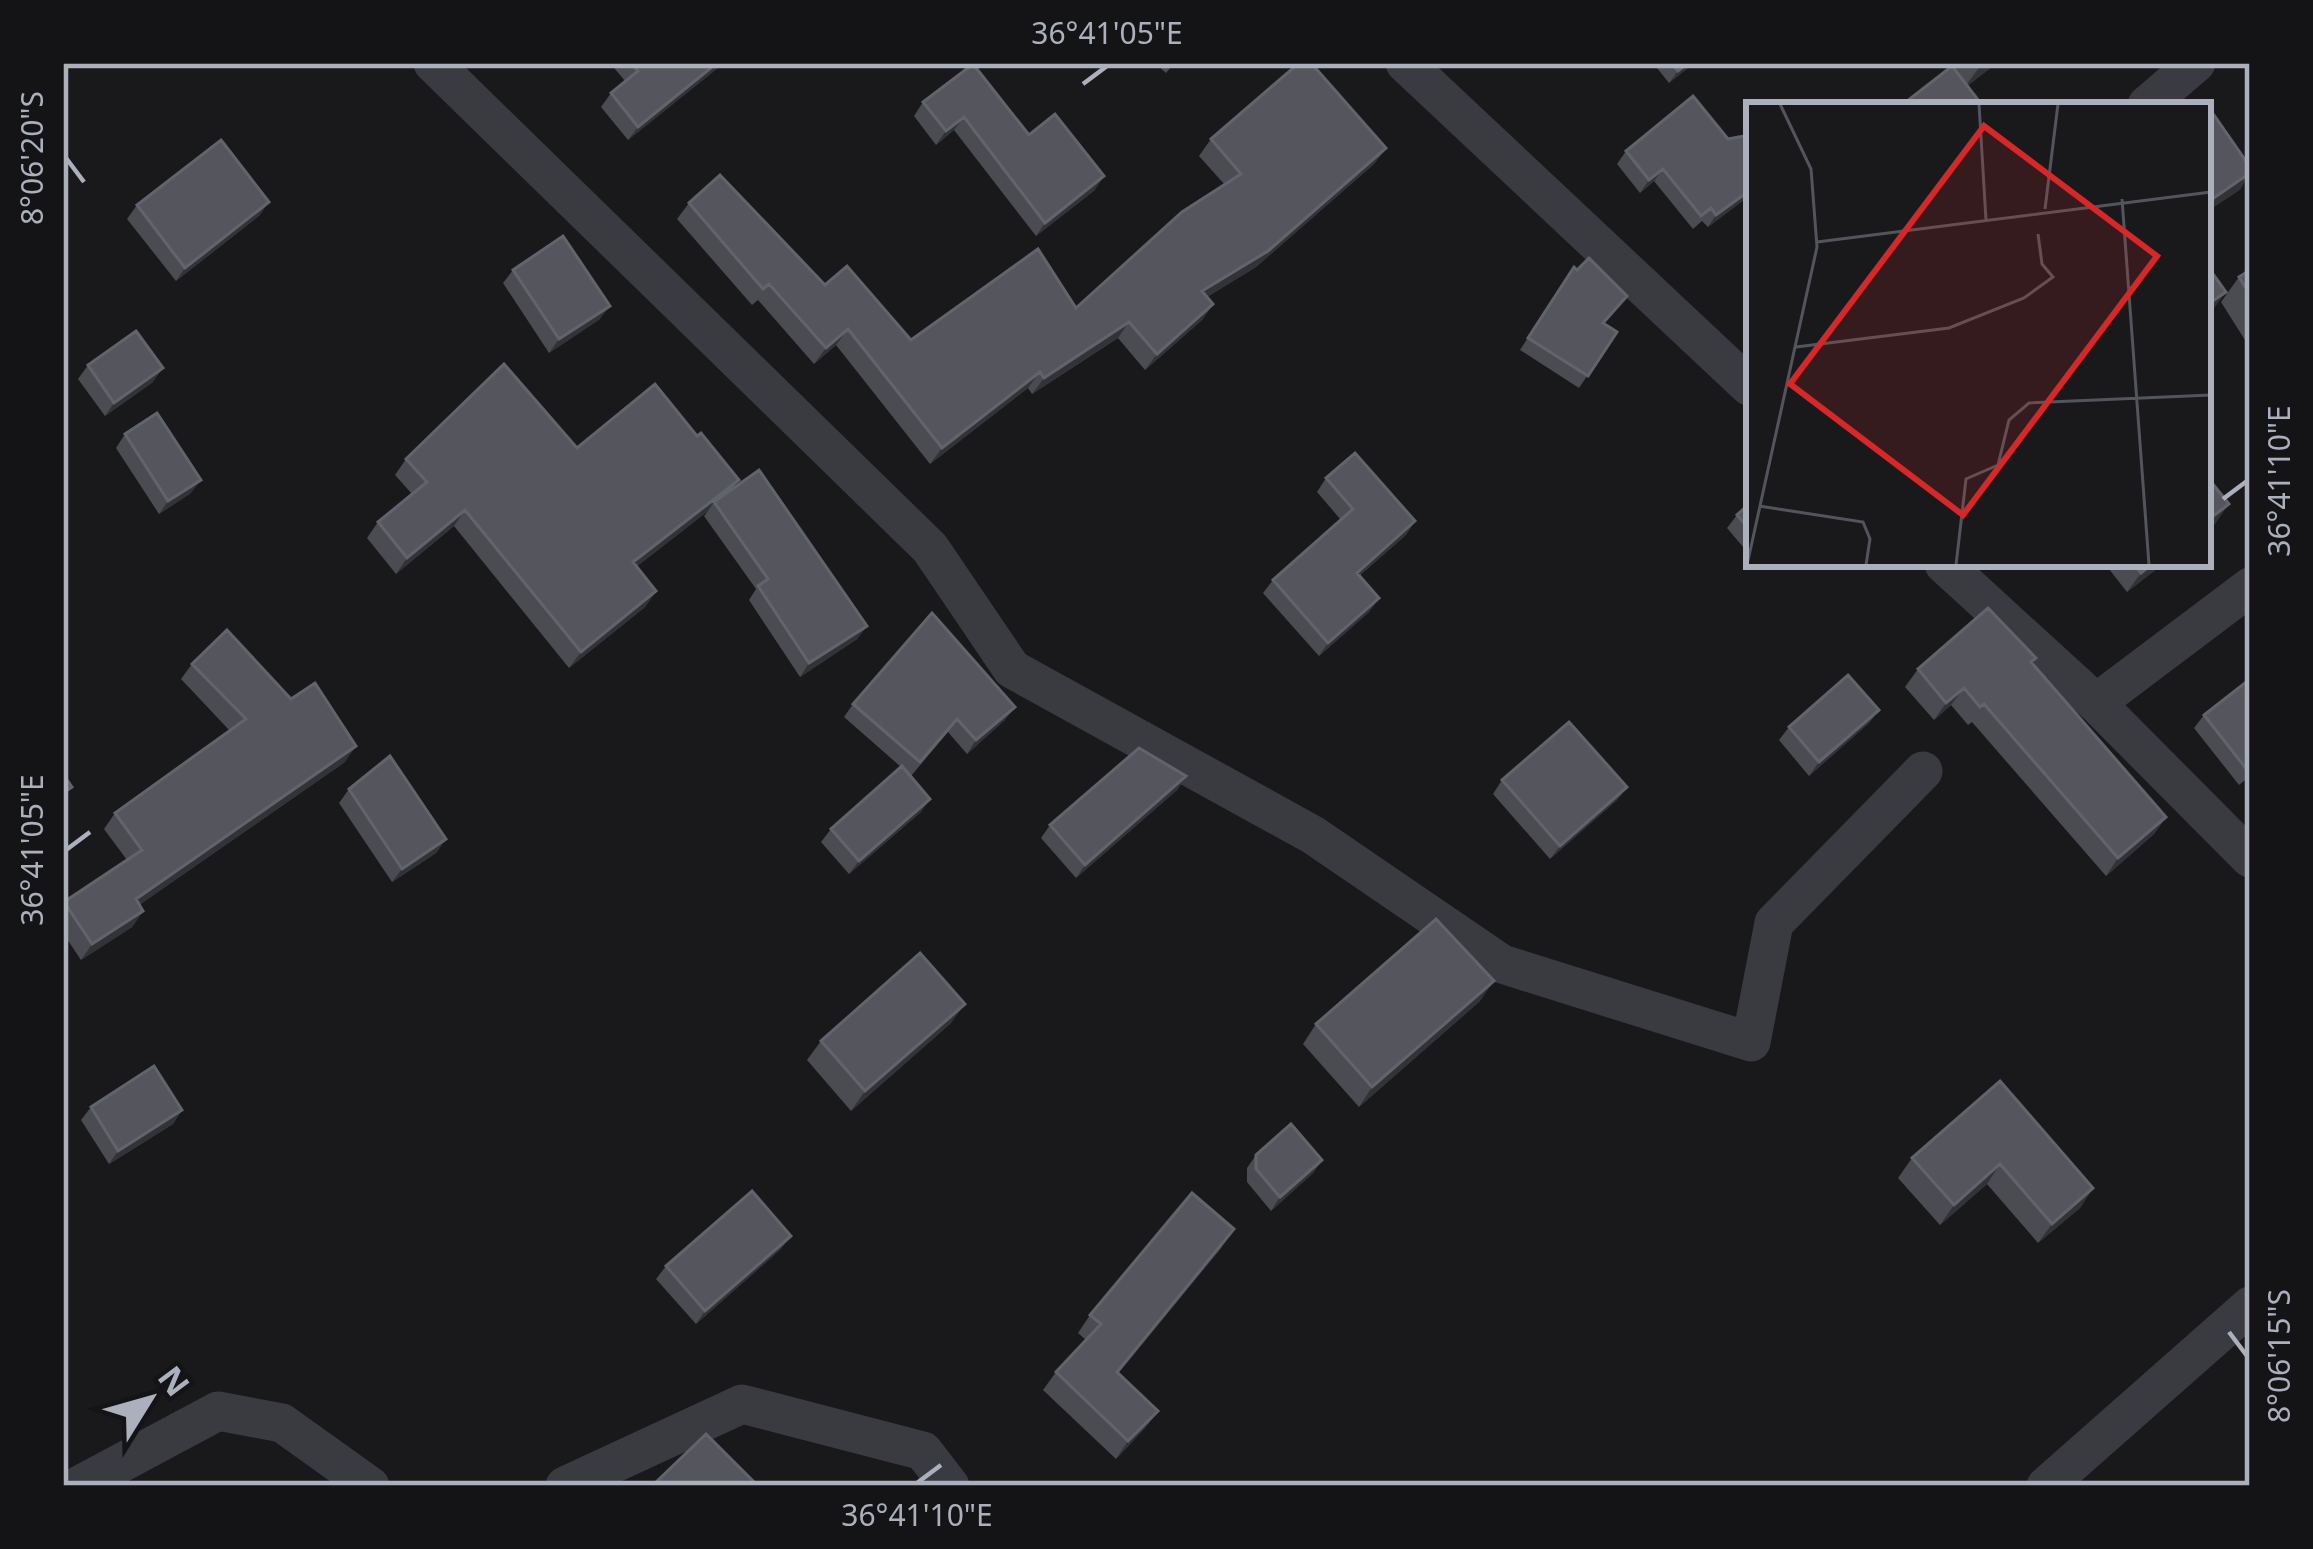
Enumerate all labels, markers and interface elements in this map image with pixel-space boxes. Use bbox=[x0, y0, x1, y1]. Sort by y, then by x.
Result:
text: 36°41'05"E bbox=[1031, 12, 1183, 53]
text: 8°06'20"S bbox=[11, 91, 52, 225]
inset map bbox=[1746, 102, 2211, 567]
text: 36°41'10"E bbox=[2258, 405, 2299, 557]
text: 36°41'05"E bbox=[11, 774, 52, 926]
text: 8°06'15"S bbox=[2258, 1289, 2299, 1423]
north arrow bbox=[90, 1339, 210, 1459]
text: N bbox=[148, 1356, 200, 1405]
text: 36°41'10"E bbox=[841, 1494, 993, 1535]

